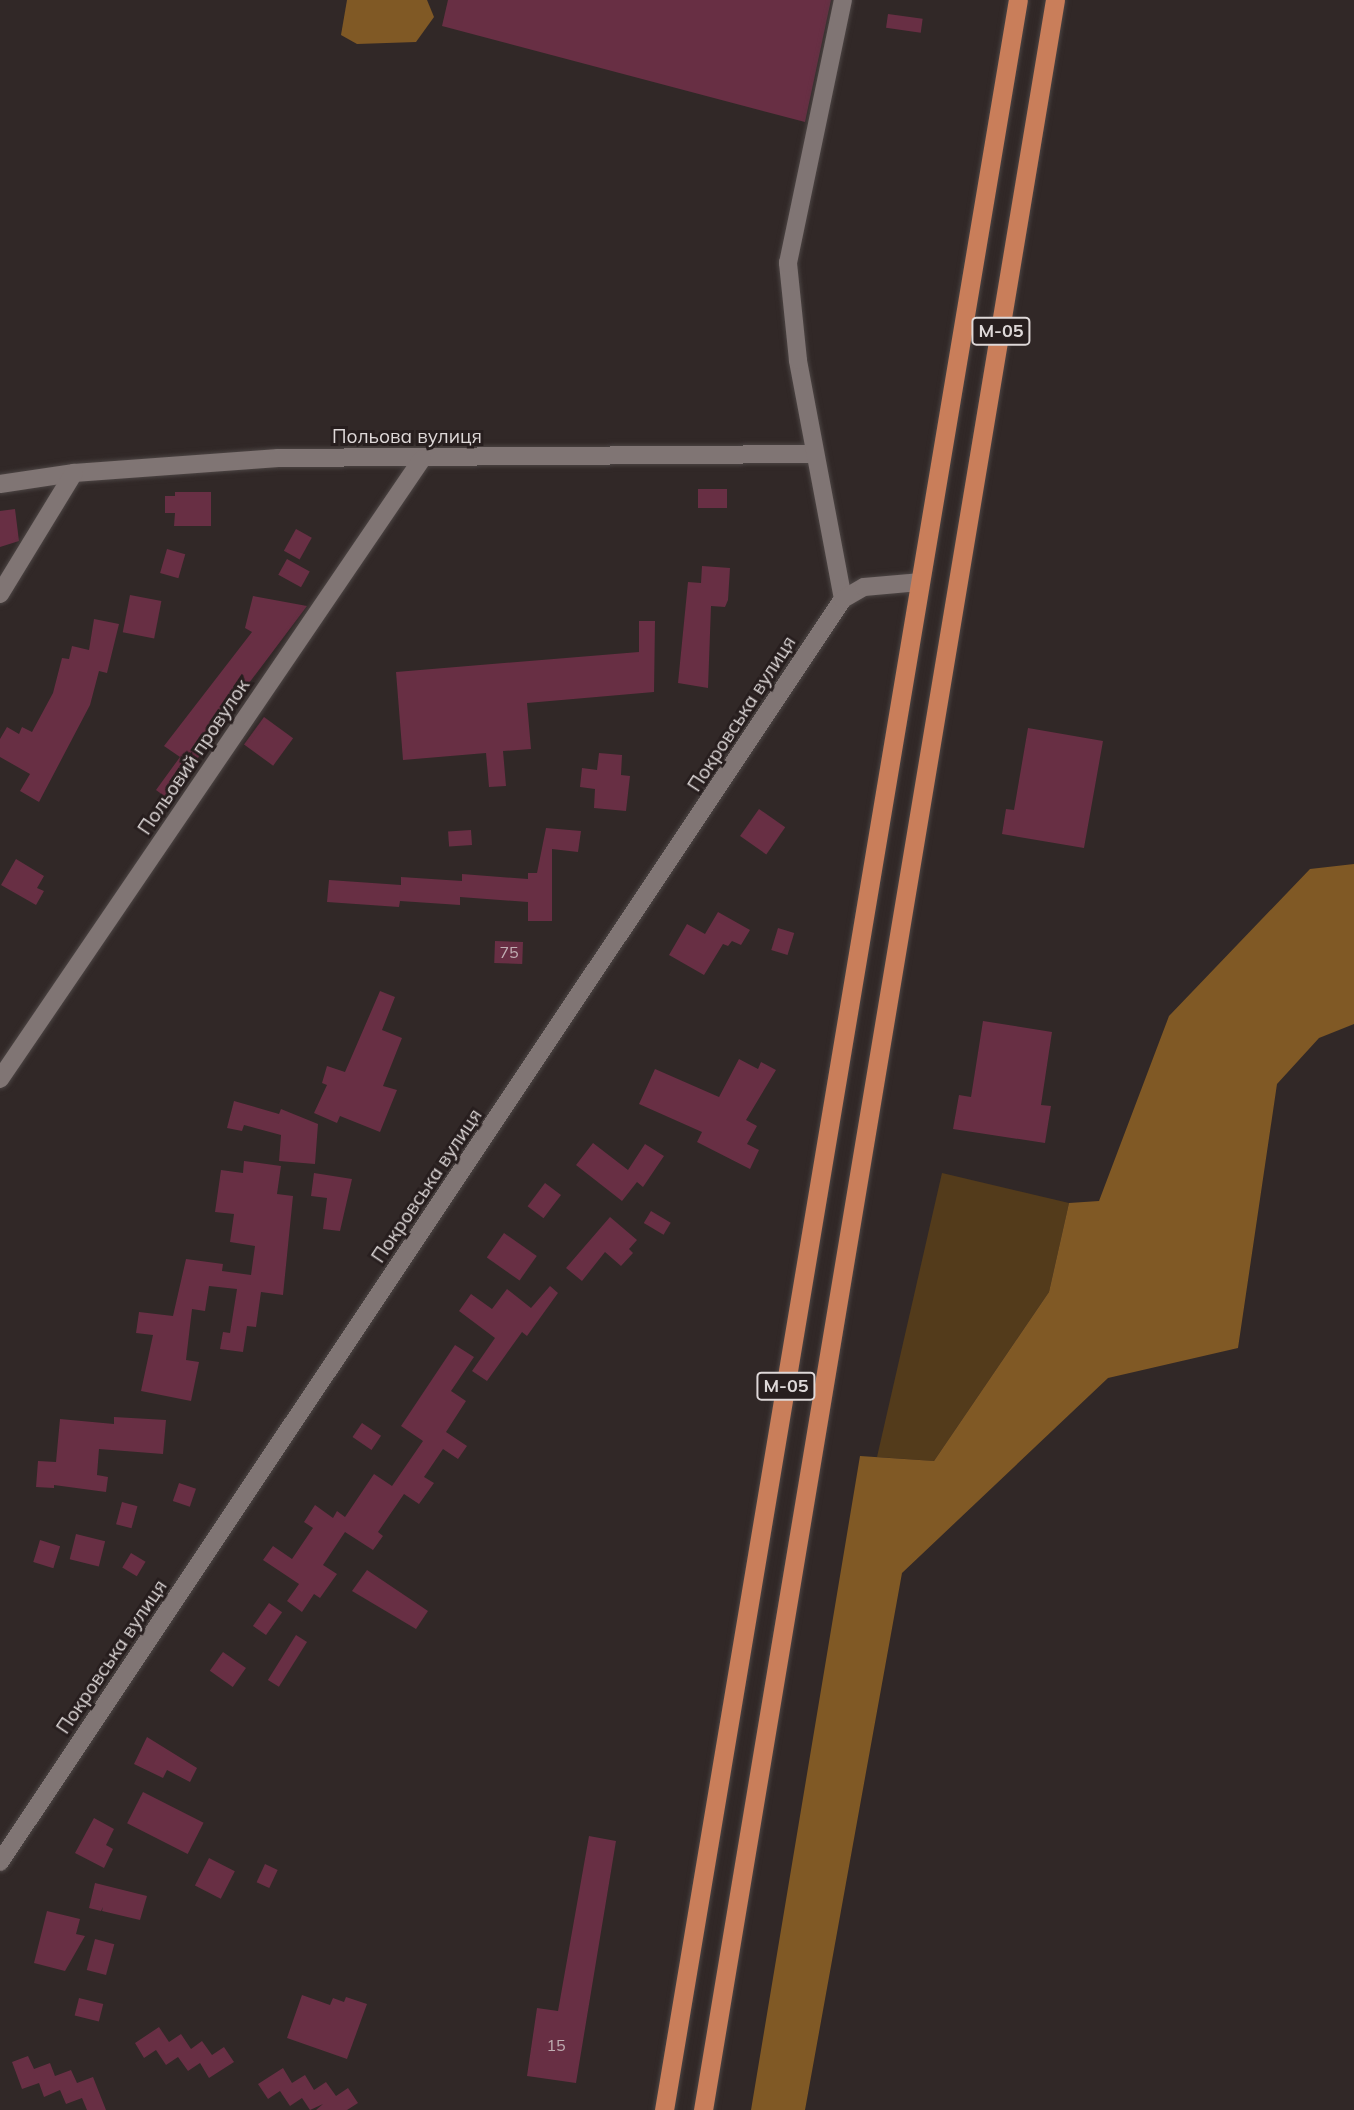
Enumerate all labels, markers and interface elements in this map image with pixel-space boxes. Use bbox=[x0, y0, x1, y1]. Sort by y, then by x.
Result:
road number: М-05 bbox=[971, 316, 1031, 346]
street label: Польова вулиця bbox=[332, 426, 482, 448]
street label: Покровська вулиця bbox=[683, 632, 801, 796]
street label: Польовий провулок bbox=[133, 675, 255, 839]
house number: 75 bbox=[499, 942, 519, 962]
street label: Покровська вулиця bbox=[367, 1105, 487, 1267]
road number: М-05 bbox=[756, 1372, 816, 1400]
street label: Покровська вулиця bbox=[52, 1576, 172, 1738]
house number: 15 bbox=[546, 2035, 566, 2055]

